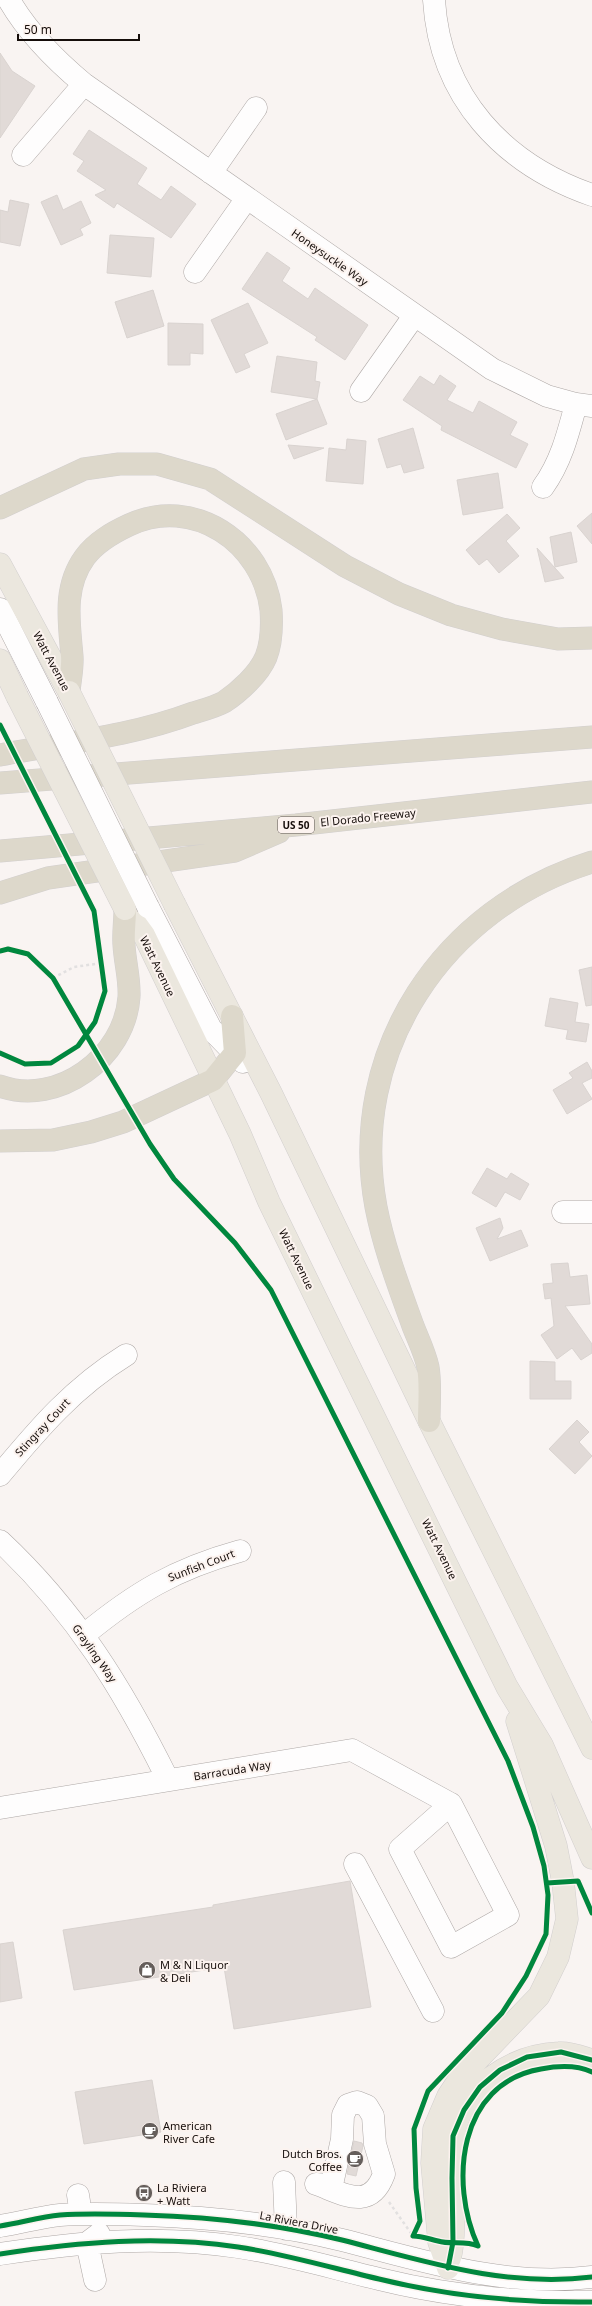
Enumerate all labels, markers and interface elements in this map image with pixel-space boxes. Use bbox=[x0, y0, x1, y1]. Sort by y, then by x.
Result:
scale bar bbox=[18, 16, 139, 42]
text: 50 m bbox=[24, 21, 52, 38]
street label: Honeysuckle Way bbox=[289, 225, 372, 289]
street label: Watt Avenue bbox=[30, 629, 74, 693]
street label: El Dorado Freeway bbox=[320, 804, 417, 829]
road number: US 50 bbox=[278, 817, 314, 833]
street label: Watt Avenue bbox=[137, 933, 179, 999]
street label: Watt Avenue bbox=[276, 1226, 318, 1292]
street label: Stingray Court bbox=[11, 1395, 73, 1459]
street label: Watt Avenue bbox=[419, 1516, 461, 1582]
street label: Sunfish Court bbox=[166, 1545, 236, 1585]
street label: Grayling Way bbox=[69, 1621, 121, 1685]
street label: Barracuda Way bbox=[192, 1756, 272, 1784]
place label: M & N Liquor & Deli bbox=[160, 1957, 229, 1985]
shop icon: M & N Liquor & Deli bbox=[137, 1960, 157, 1980]
place label: American River Cafe bbox=[163, 2118, 215, 2146]
cafe icon: American River Cafe bbox=[140, 2121, 160, 2141]
place label: Dutch Bros. Coffee bbox=[282, 2146, 342, 2174]
cafe icon: Dutch Bros. Coffee bbox=[345, 2149, 365, 2169]
place label: La Riviera + Watt bbox=[157, 2180, 207, 2208]
bus stop icon: La Riviera + Watt bbox=[134, 2183, 154, 2203]
street label: La Riviera Drive bbox=[258, 2207, 340, 2237]

